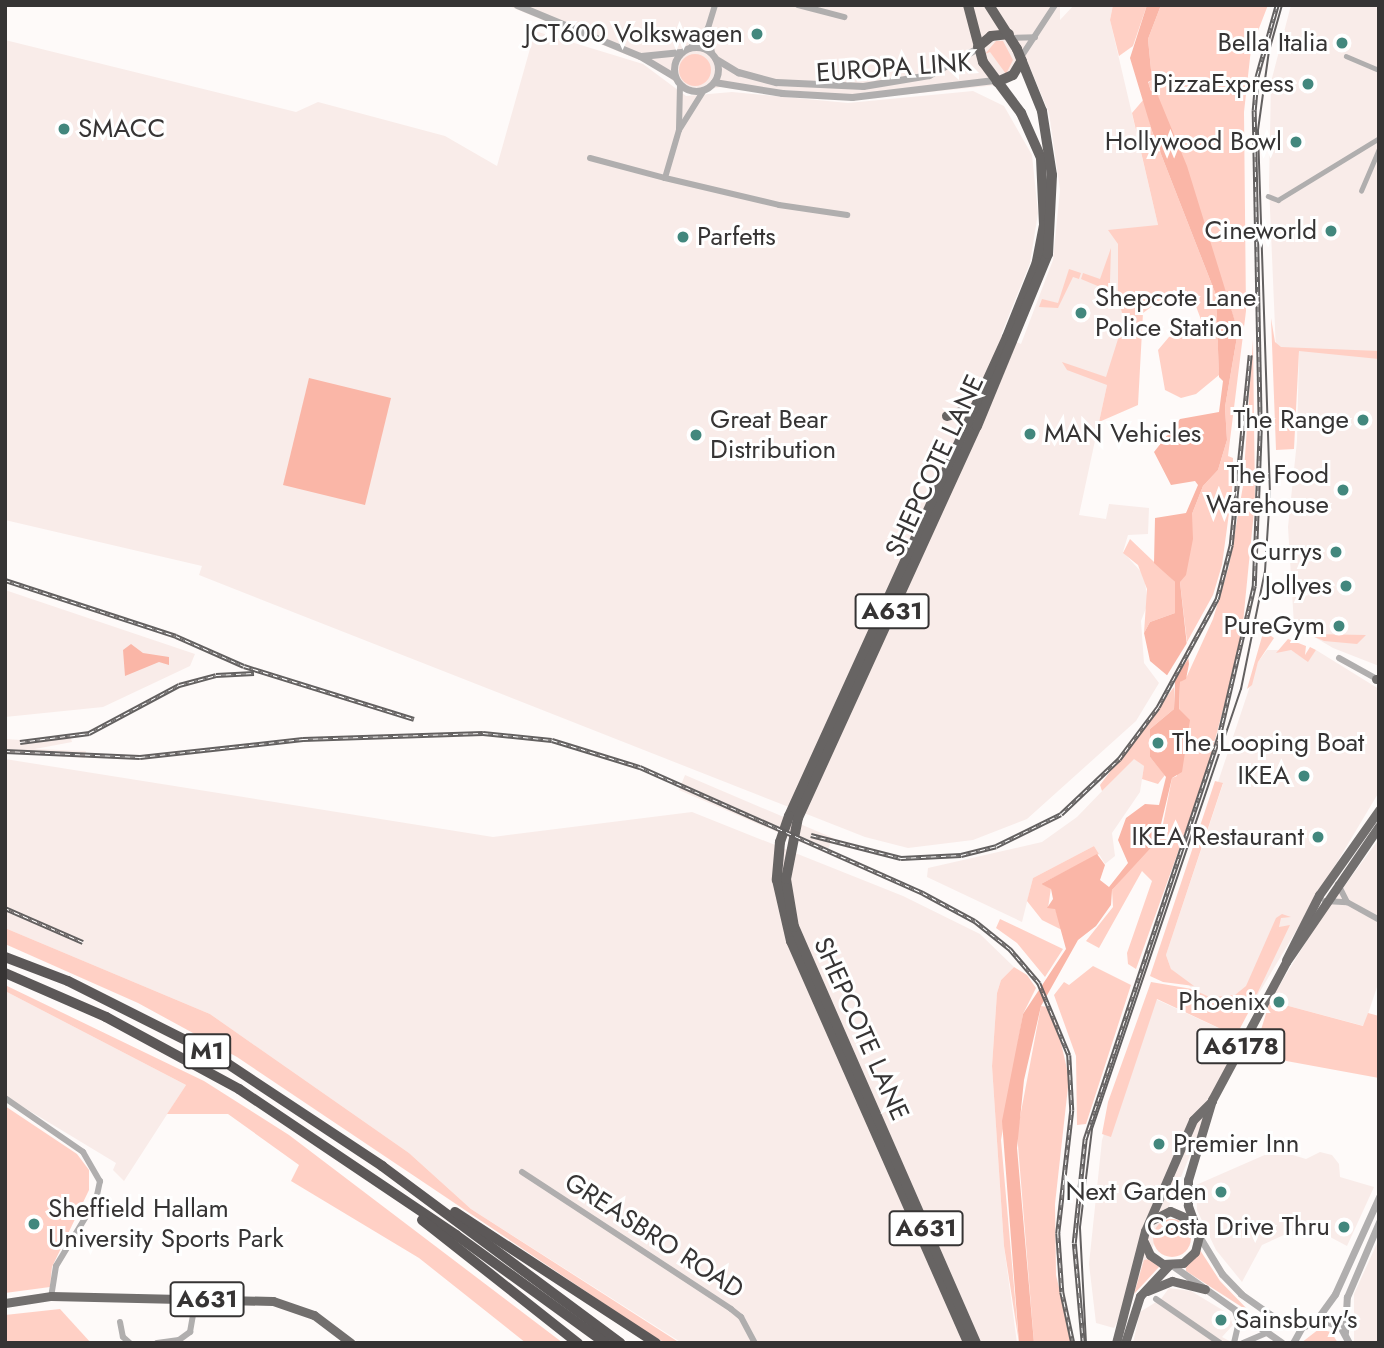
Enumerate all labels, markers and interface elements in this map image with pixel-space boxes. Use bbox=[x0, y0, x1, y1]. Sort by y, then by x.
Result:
place label: JCT600 Volkswagen bbox=[525, 18, 743, 50]
marker: JCT600 Volkswagen bbox=[749, 26, 765, 42]
place label: Bella Italia bbox=[1217, 27, 1328, 59]
marker: Bella Italia bbox=[1334, 35, 1350, 51]
street label: EUROPA LINK bbox=[815, 47, 973, 89]
place label: PizzaExpress bbox=[1153, 68, 1294, 100]
marker: PizzaExpress bbox=[1300, 76, 1316, 92]
place label: SMACC bbox=[78, 113, 165, 145]
marker: SMACC bbox=[56, 121, 72, 137]
place label: Hollywood Bowl bbox=[1105, 126, 1282, 158]
marker: Hollywood Bowl bbox=[1288, 134, 1304, 150]
place label: Cineworld bbox=[1205, 215, 1317, 247]
place label: Parfetts bbox=[697, 221, 776, 253]
marker: Cineworld bbox=[1323, 223, 1339, 239]
marker: Parfetts bbox=[675, 229, 691, 245]
place label: Shepcote Lane Police Station bbox=[1095, 282, 1256, 344]
marker: Shepcote Lane Police Station bbox=[1073, 305, 1089, 321]
street label: SHEPCOTE LANE bbox=[879, 370, 991, 562]
place label: Great Bear Distribution bbox=[710, 404, 836, 466]
place label: The Range bbox=[1233, 404, 1349, 436]
marker: The Range bbox=[1355, 412, 1371, 428]
place label: MAN Vehicles bbox=[1044, 418, 1201, 450]
marker: MAN Vehicles bbox=[1022, 426, 1038, 442]
marker: Great Bear Distribution bbox=[688, 427, 704, 443]
place label: The Food Warehouse bbox=[1206, 459, 1329, 520]
marker: The Food Warehouse bbox=[1335, 482, 1351, 498]
place label: Currys bbox=[1250, 536, 1322, 568]
marker: Currys bbox=[1328, 544, 1344, 560]
place label: Jollyes bbox=[1265, 570, 1332, 602]
marker: Jollyes bbox=[1338, 578, 1354, 594]
road number: A631 bbox=[854, 590, 931, 632]
place label: PureGym bbox=[1223, 610, 1325, 642]
marker: PureGym bbox=[1331, 618, 1347, 634]
place label: The Looping Boat bbox=[1172, 727, 1364, 759]
marker: The Looping Boat bbox=[1150, 735, 1166, 751]
place label: IKEA bbox=[1237, 760, 1290, 792]
marker: IKEA bbox=[1296, 768, 1312, 784]
place label: IKEA Restaurant bbox=[1132, 821, 1304, 853]
marker: IKEA Restaurant bbox=[1310, 829, 1326, 845]
street label: SHEPCOTE LANE bbox=[807, 933, 915, 1125]
place label: Phoenix bbox=[1178, 986, 1265, 1018]
marker: Phoenix bbox=[1271, 994, 1287, 1010]
road number: A6178 bbox=[1196, 1026, 1286, 1066]
road number: M1 bbox=[182, 1030, 232, 1072]
place label: Premier Inn bbox=[1173, 1128, 1299, 1160]
marker: Premier Inn bbox=[1151, 1136, 1167, 1152]
street label: GREASBRO ROAD bbox=[559, 1167, 749, 1305]
place label: Next Garden bbox=[1065, 1176, 1207, 1208]
marker: Next Garden bbox=[1213, 1184, 1229, 1200]
place label: Sheffield Hallam University Sports Park bbox=[48, 1193, 284, 1254]
road number: A631 bbox=[888, 1208, 964, 1248]
place label: Costa Drive Thru bbox=[1147, 1211, 1330, 1243]
marker: Sheffield Hallam University Sports Park bbox=[26, 1216, 42, 1232]
marker: Costa Drive Thru bbox=[1336, 1219, 1352, 1235]
road number: A631 bbox=[168, 1279, 246, 1320]
place label: Sainsbury's bbox=[1235, 1304, 1358, 1336]
marker: Sainsbury's bbox=[1213, 1312, 1229, 1328]

